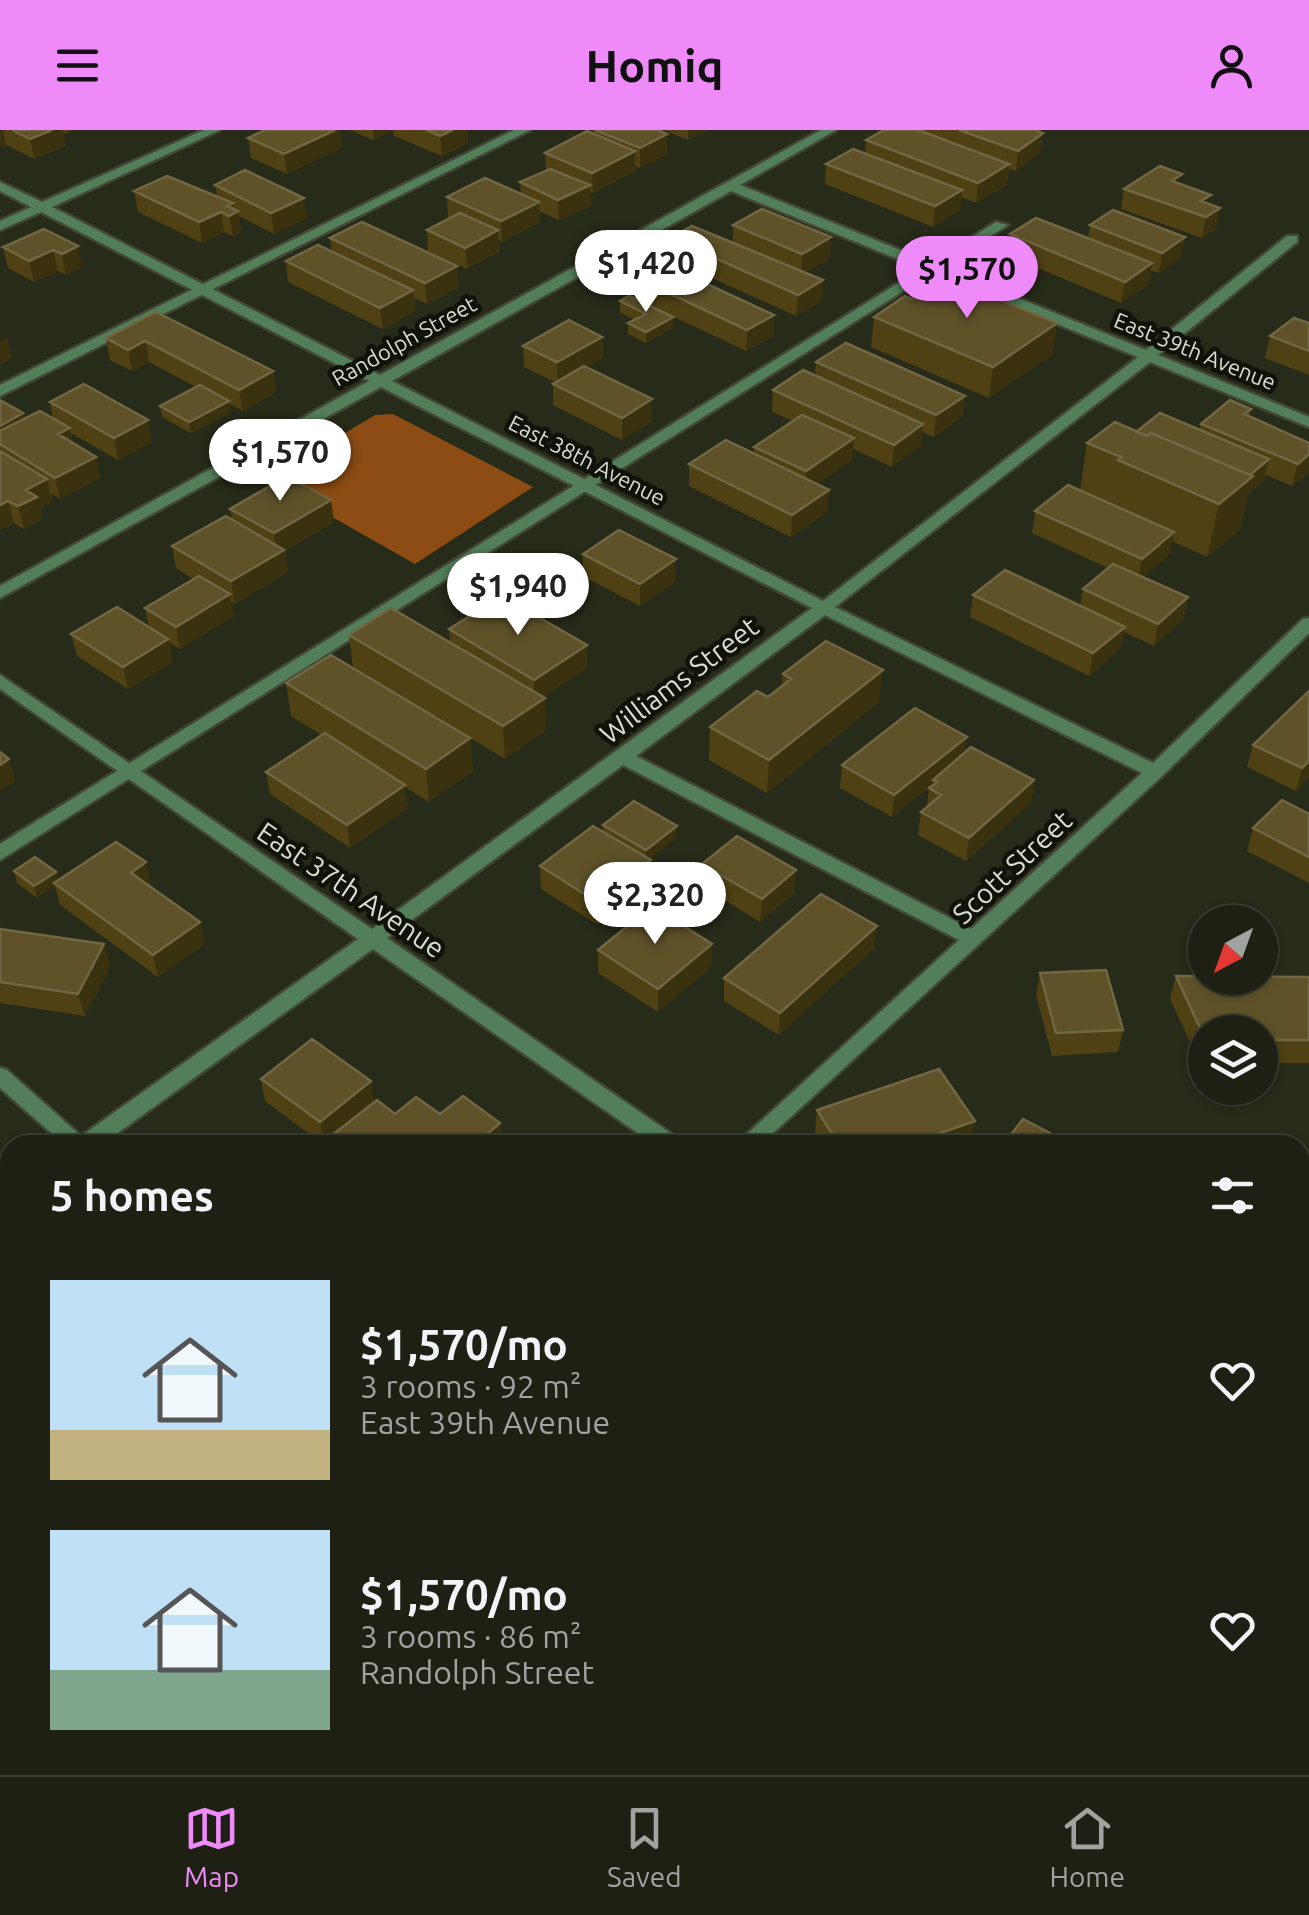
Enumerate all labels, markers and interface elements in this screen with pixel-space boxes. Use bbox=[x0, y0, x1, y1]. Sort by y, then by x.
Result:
icon: menu bbox=[50, 38, 105, 93]
icon: person bbox=[1204, 38, 1259, 93]
text: Homiq bbox=[586, 40, 723, 91]
pin: $1,420 bbox=[565, 230, 727, 315]
pin: $1,570 bbox=[886, 236, 1048, 321]
text: $1,420 bbox=[597, 244, 695, 280]
text: $1,570 bbox=[918, 250, 1016, 286]
street label: Randolph Street bbox=[327, 290, 481, 391]
street label: East 39th Avenue bbox=[1111, 307, 1280, 394]
street label: East 38th Avenue bbox=[505, 409, 670, 510]
pin: $1,570 bbox=[199, 419, 361, 504]
text: $1,570 bbox=[231, 433, 329, 469]
pin: $1,940 bbox=[437, 553, 599, 638]
text: $1,940 bbox=[469, 567, 567, 603]
street label: Williams Street bbox=[593, 610, 764, 749]
street label: Scott Street bbox=[946, 804, 1077, 929]
street label: East 37th Avenue bbox=[252, 816, 451, 964]
pin: $2,320 bbox=[574, 862, 736, 947]
text: $2,320 bbox=[606, 876, 704, 912]
north arrow bbox=[1188, 905, 1278, 995]
map controls bbox=[1188, 905, 1278, 1105]
button: layers bbox=[1188, 1015, 1278, 1105]
icon: filters bbox=[1205, 1168, 1260, 1223]
text: 5 homes bbox=[50, 1172, 214, 1219]
icon: home bbox=[130, 1320, 250, 1440]
text: $1,570/mo bbox=[360, 1321, 568, 1368]
icon: heart bbox=[1205, 1353, 1260, 1408]
text: 3 rooms · 92 m² bbox=[360, 1368, 581, 1404]
text: East 39th Avenue bbox=[360, 1404, 610, 1440]
icon: home bbox=[130, 1570, 250, 1690]
text: $1,570/mo bbox=[360, 1571, 568, 1618]
icon: heart bbox=[1205, 1603, 1260, 1658]
text: 3 rooms · 86 m² bbox=[360, 1618, 581, 1654]
text: Randolph Street bbox=[360, 1654, 594, 1690]
tab: Map bbox=[184, 1801, 239, 1892]
tab: Saved bbox=[607, 1801, 682, 1892]
tab: Home bbox=[1049, 1801, 1125, 1892]

